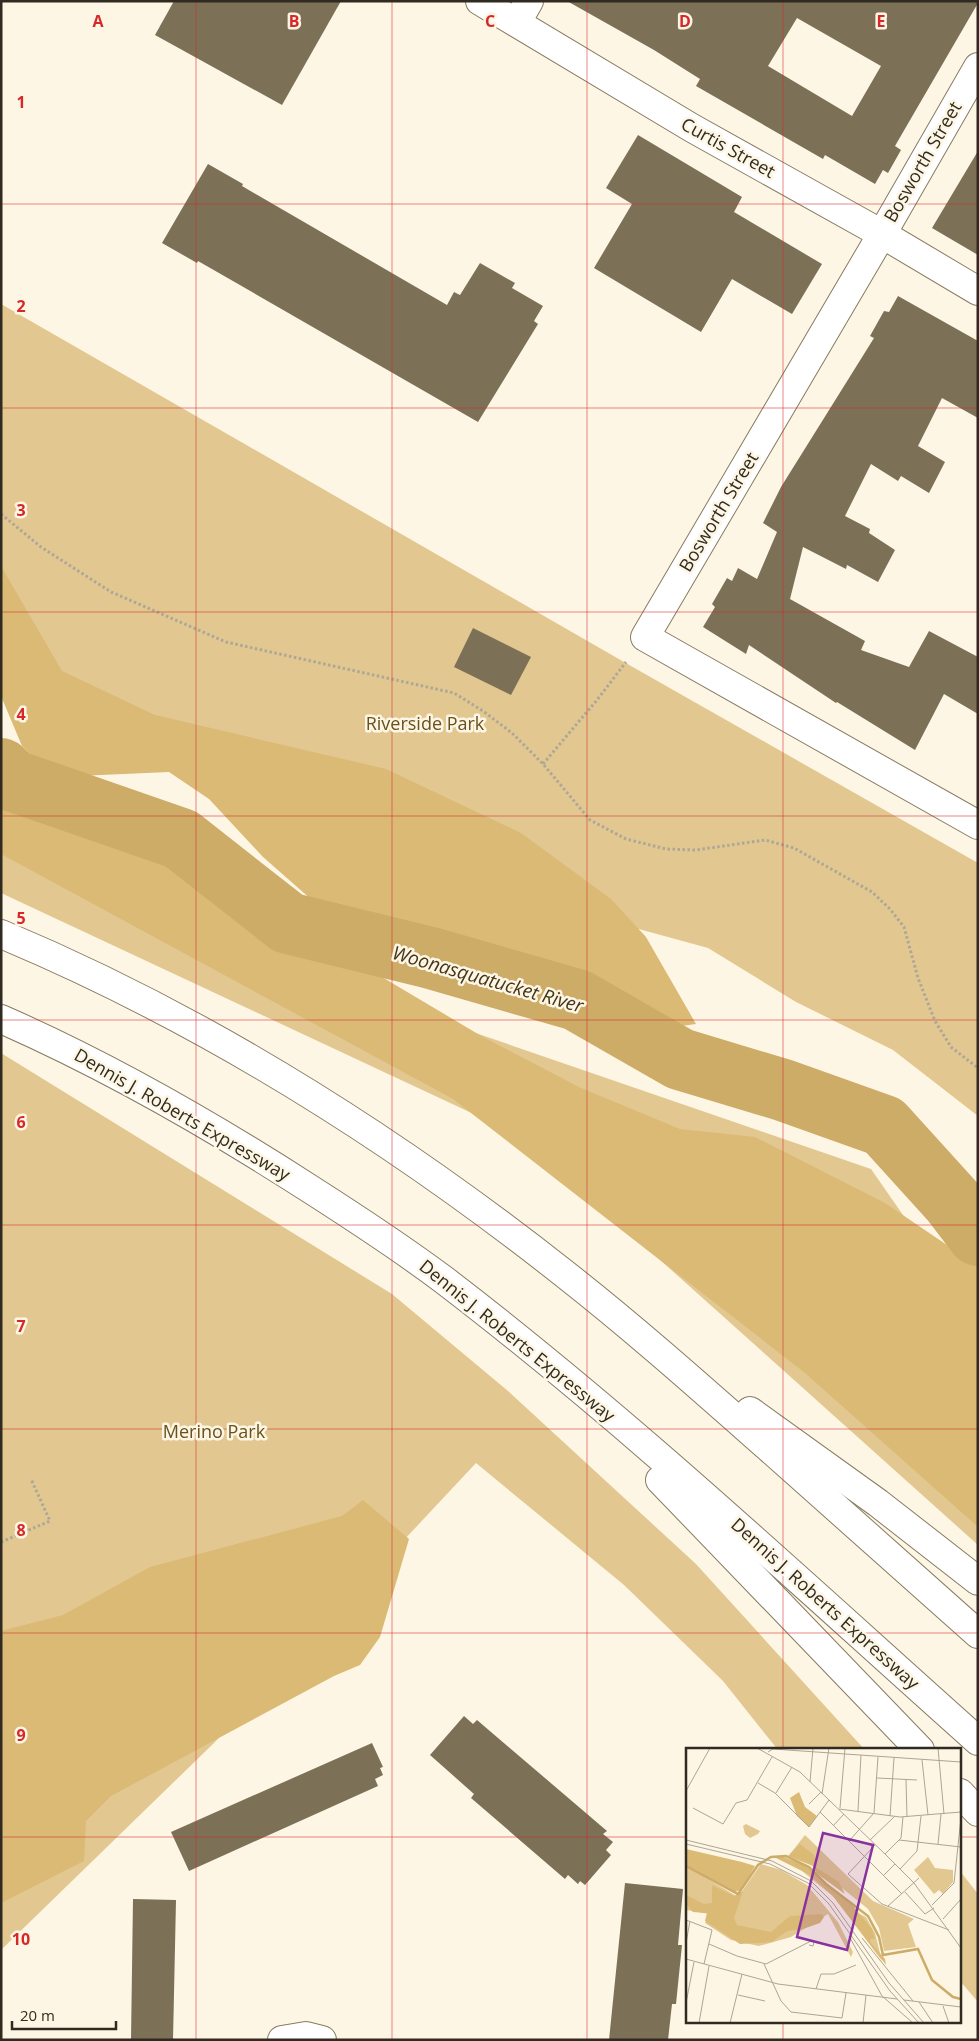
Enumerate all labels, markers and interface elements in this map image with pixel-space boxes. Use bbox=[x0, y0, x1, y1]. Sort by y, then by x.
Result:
text: A bbox=[92, 10, 104, 32]
text: B bbox=[289, 10, 299, 32]
text: C bbox=[485, 10, 495, 32]
text: D bbox=[679, 10, 691, 32]
text: E bbox=[877, 10, 886, 32]
text: 1 bbox=[16, 91, 26, 113]
street label: Bosworth Street bbox=[878, 97, 966, 226]
street label: Curtis Street bbox=[677, 111, 780, 183]
text: 2 bbox=[16, 295, 26, 317]
street label: Bosworth Street bbox=[673, 447, 763, 576]
text: 3 bbox=[16, 499, 26, 521]
text: 4 bbox=[16, 703, 26, 725]
park label: Riverside Park bbox=[366, 711, 485, 735]
text: 5 bbox=[16, 907, 26, 929]
water label: Woonasquatucket River bbox=[390, 939, 588, 1019]
street label: Dennis J. Roberts Expressway bbox=[70, 1042, 296, 1186]
text: 6 bbox=[16, 1111, 26, 1133]
street label: Dennis J. Roberts Expressway bbox=[415, 1254, 621, 1427]
text: 7 bbox=[16, 1315, 26, 1337]
park label: Merino Park bbox=[163, 1419, 266, 1443]
street label: Dennis J. Roberts Expressway bbox=[726, 1512, 926, 1695]
text: 8 bbox=[16, 1519, 26, 1541]
text: 9 bbox=[16, 1724, 26, 1746]
inset map bbox=[686, 1748, 962, 2024]
text: 10 bbox=[12, 1928, 30, 1950]
scale bar bbox=[12, 1998, 116, 2030]
text: 20 m bbox=[20, 2005, 55, 2025]

